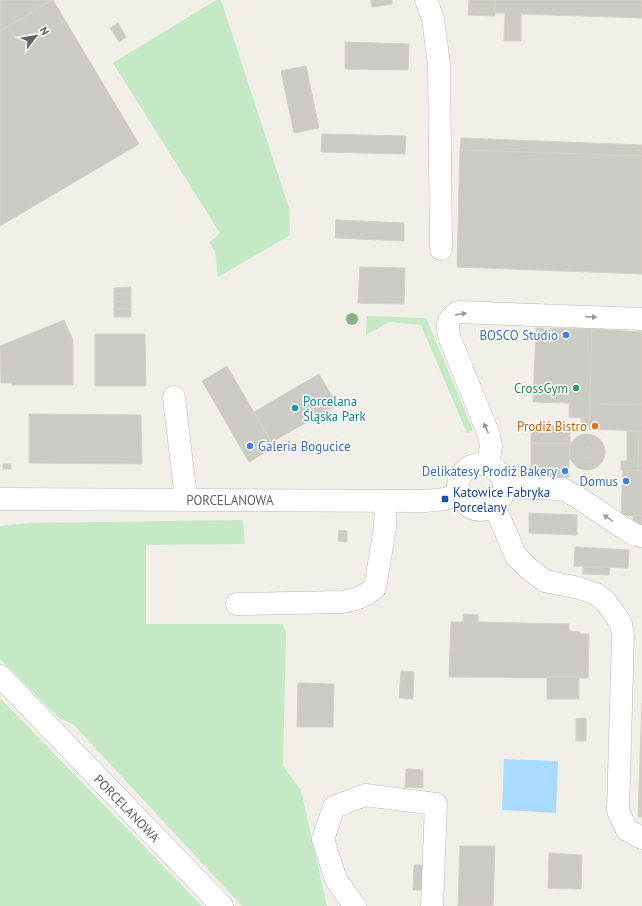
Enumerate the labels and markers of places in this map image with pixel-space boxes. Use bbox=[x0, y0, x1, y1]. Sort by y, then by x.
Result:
place label: BOSCO Studio bbox=[479, 327, 558, 344]
marker: BOSCO Studio bbox=[561, 330, 571, 340]
place label: CrossGym bbox=[514, 380, 568, 397]
marker: CrossGym bbox=[571, 383, 581, 393]
place label: Porcelana Śląska Park bbox=[303, 393, 366, 425]
marker: Porcelana Śląska Park bbox=[290, 403, 300, 413]
place label: Prodiż Bistro bbox=[517, 418, 587, 435]
marker: Prodiż Bistro bbox=[590, 421, 600, 431]
place label: Galeria Bogucice bbox=[258, 438, 351, 455]
marker: Galeria Bogucice bbox=[245, 441, 255, 451]
place label: Delikatesy Prodiż Bakery bbox=[422, 463, 557, 480]
marker: Delikatesy Prodiż Bakery bbox=[560, 466, 570, 476]
place label: Domus bbox=[579, 473, 618, 490]
marker: Domus bbox=[621, 476, 631, 486]
place label: Katowice Fabryka Porcelany bbox=[453, 484, 550, 516]
marker: Katowice Fabryka Porcelany bbox=[440, 494, 450, 504]

